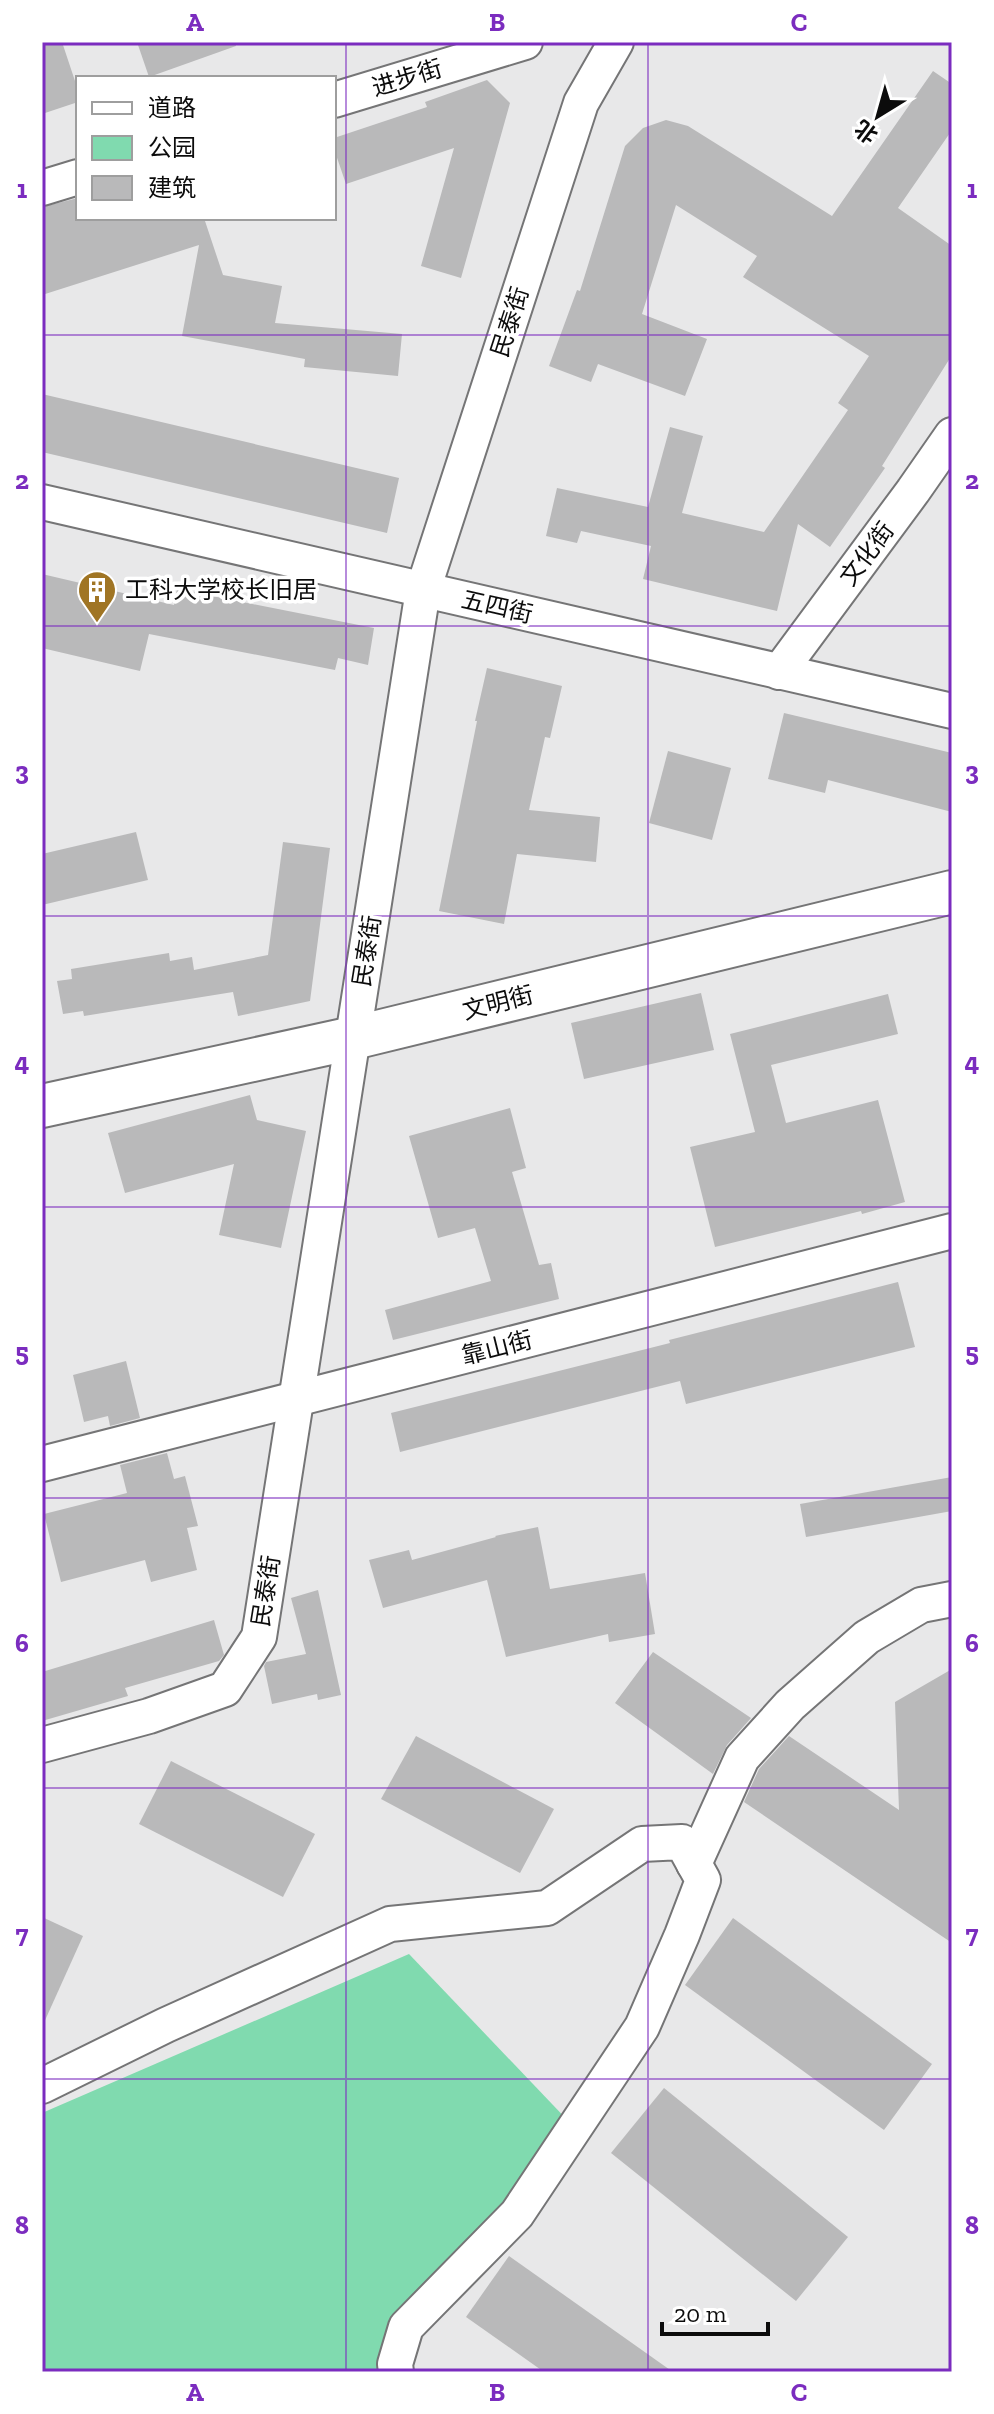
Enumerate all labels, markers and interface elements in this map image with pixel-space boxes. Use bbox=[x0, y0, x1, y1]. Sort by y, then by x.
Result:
text: A bbox=[186, 6, 204, 38]
text: B bbox=[489, 6, 505, 38]
text: C bbox=[791, 6, 807, 38]
street label: 进步街 bbox=[368, 53, 446, 102]
legend bbox=[76, 76, 336, 220]
north arrow bbox=[838, 76, 918, 156]
text: 道路 bbox=[148, 93, 196, 122]
text: 北 bbox=[849, 114, 883, 149]
text: 公园 bbox=[148, 133, 196, 162]
text: 1 bbox=[17, 173, 28, 205]
text: 建筑 bbox=[148, 173, 196, 202]
text: 1 bbox=[967, 173, 978, 205]
street label: 民泰街 bbox=[485, 283, 534, 361]
text: 2 bbox=[15, 464, 29, 496]
text: 2 bbox=[965, 464, 979, 496]
street label: 文化街 bbox=[833, 516, 900, 591]
building icon: 工科大学校长旧居 bbox=[76, 569, 118, 624]
place label: 工科大学校长旧居 bbox=[125, 575, 317, 604]
street label: 五四街 bbox=[459, 584, 535, 629]
text: 3 bbox=[15, 755, 29, 787]
text: 3 bbox=[965, 755, 979, 787]
street label: 民泰街 bbox=[347, 913, 386, 989]
street label: 文明街 bbox=[459, 980, 536, 1025]
text: 4 bbox=[15, 1046, 30, 1078]
text: 4 bbox=[965, 1046, 980, 1078]
street label: 靠山街 bbox=[458, 1325, 535, 1370]
text: 5 bbox=[15, 1336, 29, 1368]
text: 5 bbox=[965, 1336, 979, 1368]
street label: 民泰街 bbox=[246, 1553, 285, 1629]
text: 6 bbox=[15, 1627, 29, 1659]
text: 6 bbox=[965, 1627, 979, 1659]
text: 7 bbox=[16, 1918, 29, 1950]
text: 7 bbox=[966, 1918, 979, 1950]
text: 8 bbox=[15, 2209, 29, 2241]
text: 8 bbox=[965, 2209, 979, 2241]
scale bar bbox=[662, 2286, 768, 2336]
text: 20 m bbox=[674, 2299, 727, 2328]
text: A bbox=[186, 2376, 204, 2408]
text: B bbox=[489, 2376, 505, 2408]
text: C bbox=[791, 2376, 807, 2408]

